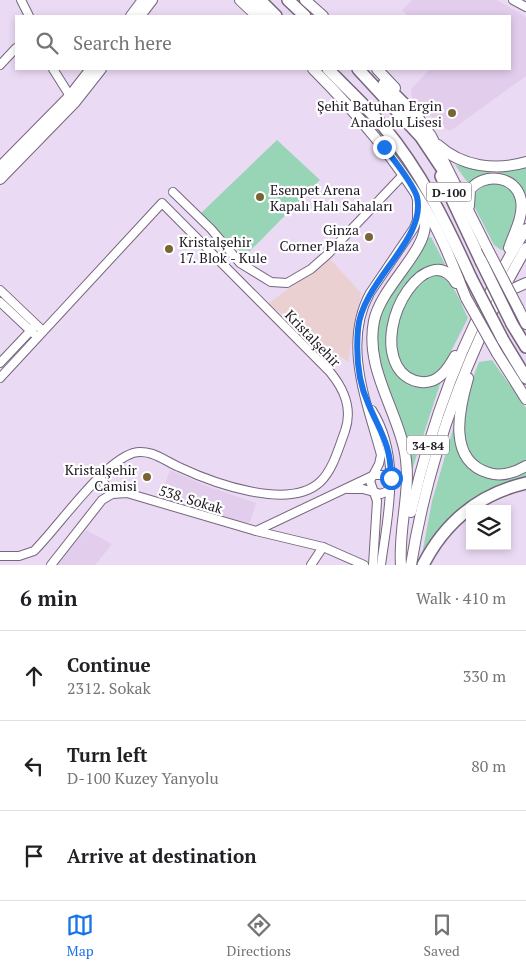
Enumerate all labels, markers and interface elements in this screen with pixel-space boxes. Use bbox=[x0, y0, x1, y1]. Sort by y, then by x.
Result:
search box bbox=[15, 15, 511, 70]
icon: search bbox=[33, 29, 61, 57]
text: Search here bbox=[73, 30, 172, 55]
place label: Şehit Batuhan Ergin Anadolu Lisesi bbox=[317, 96, 443, 131]
marker: Şehit Batuhan Ergin Anadolu Lisesi bbox=[446, 107, 458, 119]
route end bbox=[373, 136, 396, 159]
place label: Esenpet Arena Kapalı Halı Sahaları bbox=[270, 180, 393, 215]
road number: D-100 bbox=[426, 182, 472, 202]
marker: Esenpet Arena Kapalı Halı Sahaları bbox=[254, 191, 266, 203]
place label: Ginza Corner Plaza bbox=[280, 220, 359, 255]
marker: Ginza Corner Plaza bbox=[363, 231, 375, 243]
place label: Kristalşehir 17. Blok - Kule bbox=[179, 232, 267, 267]
marker: Kristalşehir 17. Blok - Kule bbox=[163, 243, 175, 255]
street label: Kristalşehir bbox=[281, 305, 345, 371]
road number: 34-84 bbox=[407, 436, 449, 454]
place label: Kristalşehir Camisi bbox=[65, 460, 138, 495]
route start bbox=[380, 467, 403, 490]
marker: Kristalşehir Camisi bbox=[141, 471, 153, 483]
street label: 538. Sokak bbox=[157, 480, 226, 518]
map controls bbox=[466, 505, 511, 550]
button: layers bbox=[466, 505, 511, 550]
text: 6 min bbox=[20, 584, 77, 612]
text: Walk · 410 m bbox=[416, 587, 506, 609]
text: Continue bbox=[67, 652, 151, 677]
icon: ahead bbox=[20, 662, 48, 690]
text: 330 m bbox=[463, 665, 506, 687]
text: 2312. Sokak bbox=[67, 677, 151, 699]
text: Turn left bbox=[67, 742, 148, 767]
icon: left bbox=[20, 752, 48, 780]
text: 80 m bbox=[471, 755, 506, 777]
text: D-100 Kuzey Yanyolu bbox=[67, 767, 219, 789]
icon: arrive bbox=[20, 842, 48, 870]
text: Arrive at destination bbox=[67, 843, 256, 868]
tab: Map bbox=[66, 911, 94, 960]
tab: Directions bbox=[227, 911, 291, 960]
tab: Saved bbox=[424, 911, 460, 960]

